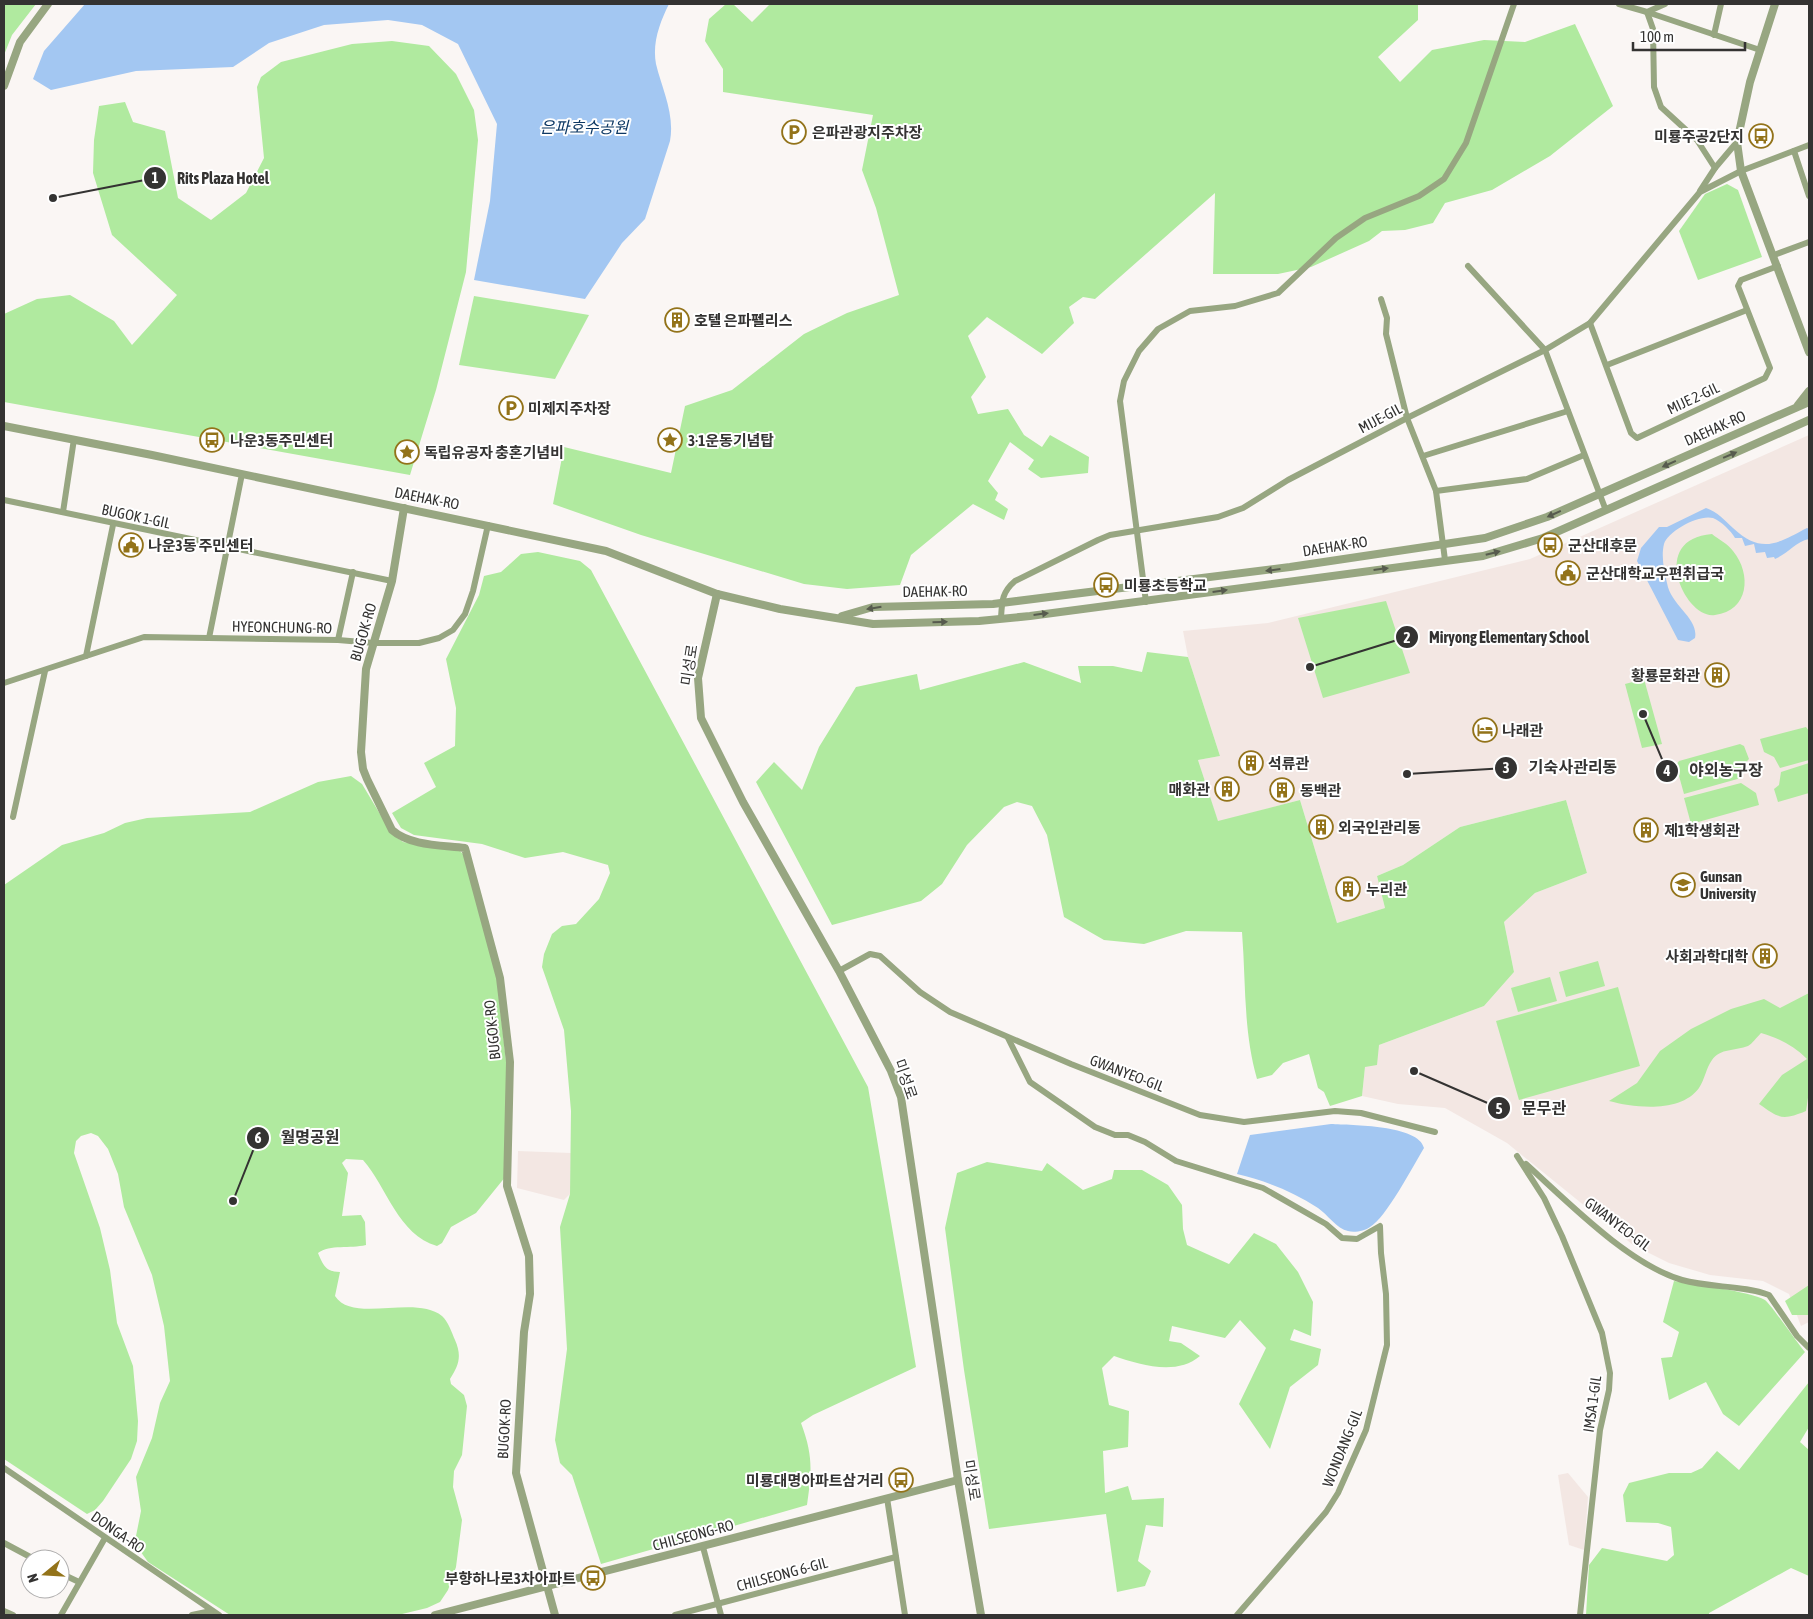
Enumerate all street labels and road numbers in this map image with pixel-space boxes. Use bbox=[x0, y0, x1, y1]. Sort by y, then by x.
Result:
street label: MIJE 2-GIL bbox=[1664, 378, 1722, 417]
street label: MIJE-GIL bbox=[1356, 400, 1405, 436]
street label: DAEHAK-RO bbox=[1682, 407, 1749, 449]
street label: DAEHAK-RO bbox=[393, 483, 461, 513]
street label: BUGOK 1-GIL bbox=[100, 500, 172, 532]
street label: DAEHAK-RO bbox=[1301, 532, 1369, 560]
street label: DAEHAK-RO bbox=[902, 582, 968, 600]
street label: BUGOK-RO bbox=[347, 601, 379, 663]
street label: HYEONCHUNG-RO bbox=[232, 618, 333, 636]
street label: 미성로 bbox=[677, 643, 701, 687]
street label: BUGOK-RO bbox=[480, 999, 504, 1061]
street label: GWANYEO-GIL bbox=[1088, 1051, 1167, 1095]
street label: 미성로 bbox=[891, 1057, 921, 1101]
street label: GWANYEO-GIL bbox=[1582, 1194, 1654, 1254]
street label: IMSA 1-GIL bbox=[1580, 1374, 1604, 1434]
street label: BUGOK-RO bbox=[494, 1398, 514, 1459]
street label: WONDANG-GIL bbox=[1319, 1407, 1365, 1489]
street label: 미성로 bbox=[960, 1458, 984, 1502]
street label: DONGA-RO bbox=[88, 1507, 148, 1557]
street label: CHILSEONG-RO bbox=[651, 1516, 736, 1554]
street label: CHILSEONG 6-GIL bbox=[735, 1554, 830, 1594]

